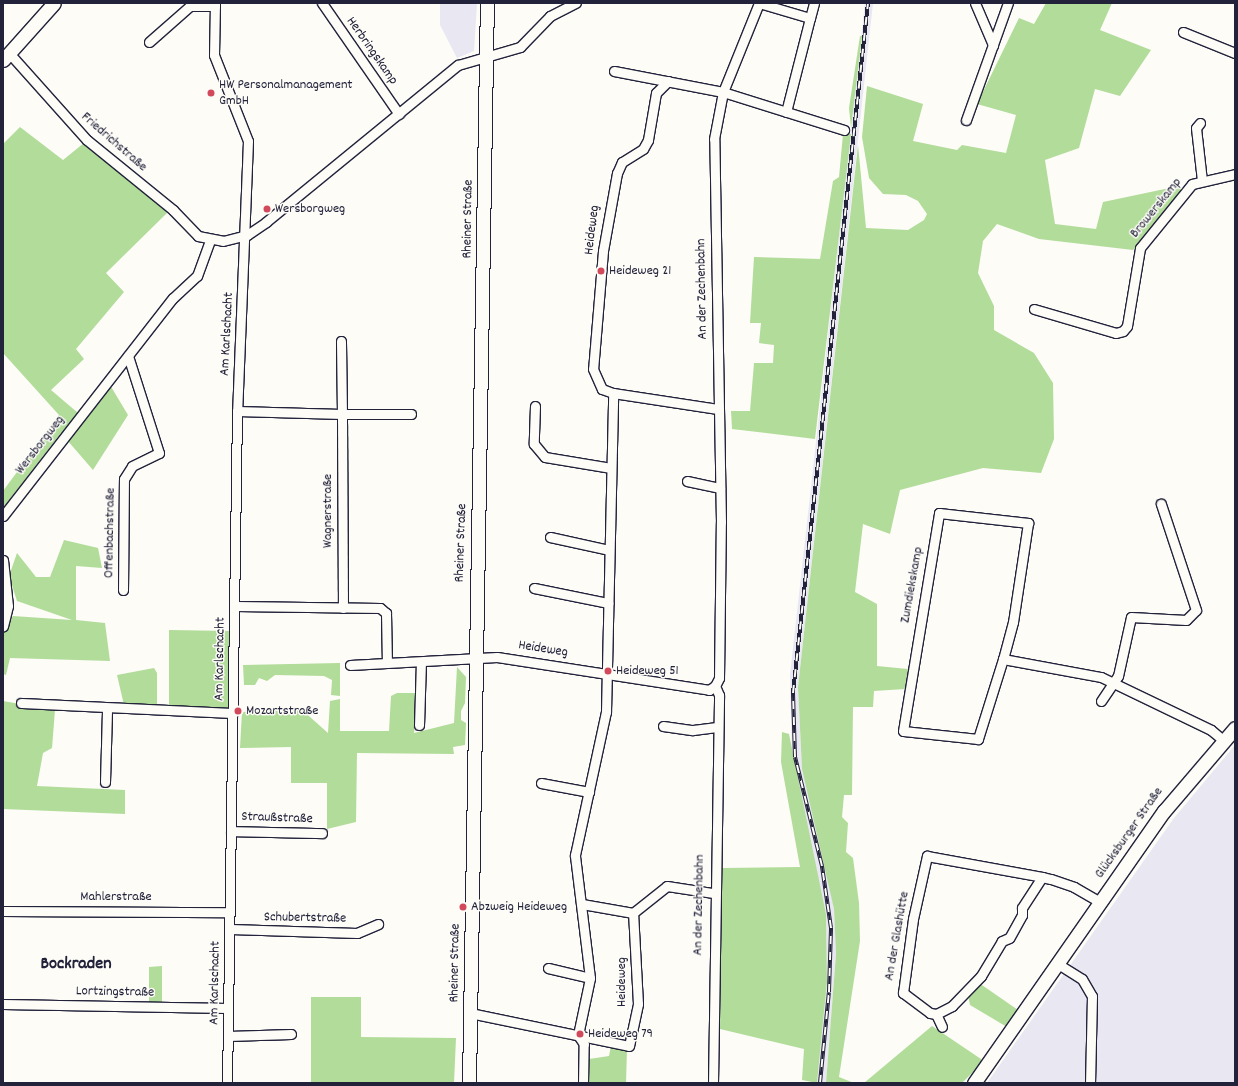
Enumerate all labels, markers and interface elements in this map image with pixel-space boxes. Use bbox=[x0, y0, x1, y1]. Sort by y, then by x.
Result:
street label: Herbringskamp bbox=[342, 14, 402, 88]
place label: HW Personalmanagement GmbH bbox=[219, 77, 353, 110]
marker: HW Personalmanagement GmbH bbox=[206, 88, 216, 98]
street label: Friedrichstraße bbox=[77, 109, 151, 175]
street label: Browerskamp bbox=[1127, 174, 1185, 242]
street label: Rheiner Straße bbox=[459, 179, 477, 259]
place label: Wersborgweg bbox=[275, 201, 345, 217]
marker: Wersborgweg bbox=[262, 204, 272, 214]
street label: Heideweg bbox=[581, 204, 603, 256]
street label: An der Zechenbahn bbox=[693, 238, 711, 340]
place label: Heideweg 21 bbox=[609, 263, 671, 279]
marker: Heideweg 21 bbox=[596, 266, 606, 276]
street label: Am Karlschacht bbox=[216, 292, 238, 376]
street label: Wersborgweg bbox=[12, 412, 68, 478]
street label: Wagnerstraße bbox=[320, 474, 336, 548]
street label: Offenbachstraße bbox=[101, 488, 119, 578]
street label: Rheiner Straße bbox=[451, 503, 471, 583]
street label: Zumdiekskamp bbox=[897, 546, 927, 624]
street label: Am Karlschacht bbox=[211, 617, 229, 701]
street label: Heideweg bbox=[517, 637, 569, 661]
place label: Heideweg 51 bbox=[616, 663, 679, 679]
marker: Heideweg 51 bbox=[603, 666, 613, 676]
place label: Mozartstraße bbox=[246, 703, 318, 719]
marker: Mozartstraße bbox=[233, 706, 243, 716]
street label: Glücksburger Straße bbox=[1091, 784, 1167, 882]
street label: Straußstraße bbox=[241, 808, 313, 828]
street label: An der Zechenbahn bbox=[690, 854, 708, 956]
street label: Mahlerstraße bbox=[80, 889, 152, 905]
street label: An der Glashütte bbox=[881, 890, 913, 982]
place label: Abzweig Heideweg bbox=[471, 899, 567, 915]
marker: Abzweig Heideweg bbox=[458, 902, 468, 912]
street label: Schubertstraße bbox=[264, 909, 346, 927]
street label: Rheiner Straße bbox=[446, 923, 464, 1003]
street label: Am Karlschacht bbox=[206, 941, 224, 1025]
district label: Bockraden bbox=[41, 954, 111, 976]
street label: Heideweg bbox=[614, 957, 630, 1007]
street label: Lortzingstraße bbox=[76, 983, 154, 1001]
place label: Heideweg 79 bbox=[588, 1026, 653, 1042]
marker: Heideweg 79 bbox=[575, 1029, 585, 1039]

